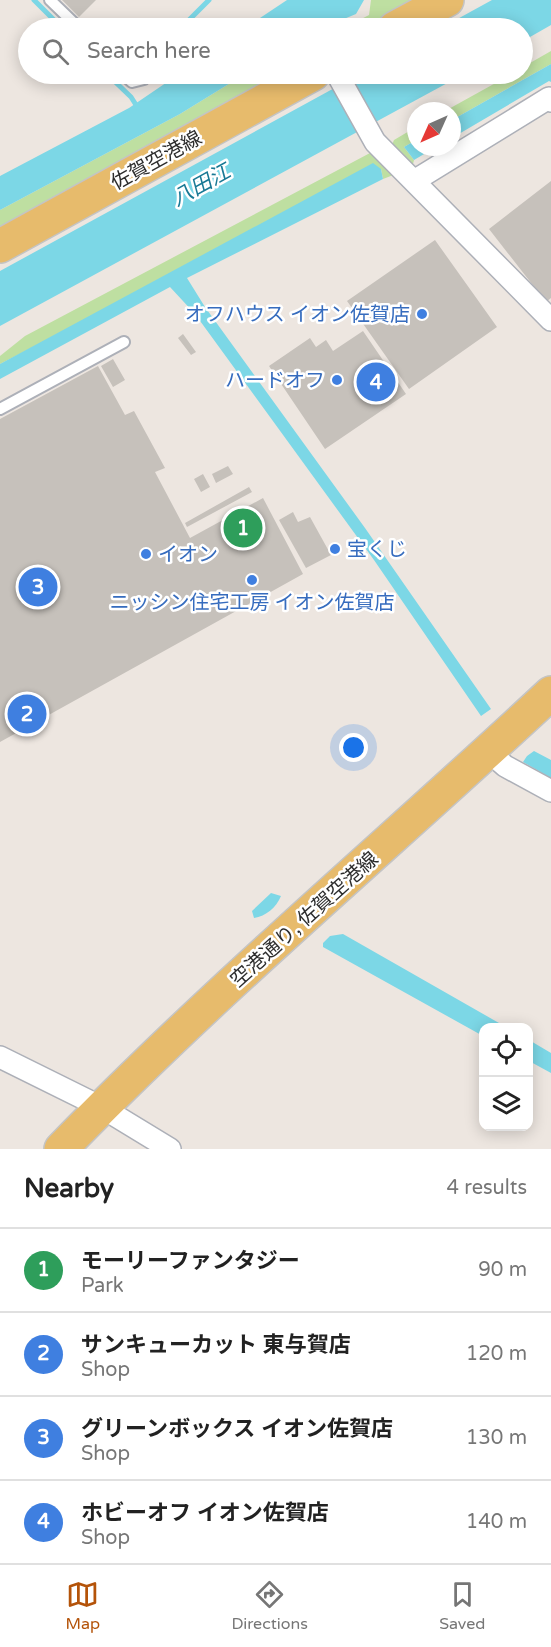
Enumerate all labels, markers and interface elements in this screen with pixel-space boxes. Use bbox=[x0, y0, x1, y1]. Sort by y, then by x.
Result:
search box bbox=[18, 18, 533, 84]
icon: search bbox=[39, 35, 72, 68]
text: Search here bbox=[87, 38, 211, 64]
north arrow bbox=[407, 102, 461, 156]
street label: 佐賀空港線 bbox=[107, 126, 206, 196]
water label: 八田江 bbox=[168, 158, 237, 212]
place label: オフハウス イオン佐賀店 bbox=[185, 303, 410, 327]
marker: オフハウス イオン佐賀店 bbox=[415, 307, 429, 321]
pin: 4 bbox=[356, 360, 395, 404]
place label: ハードオフ bbox=[225, 369, 325, 393]
marker: ハードオフ bbox=[330, 373, 344, 387]
pin: 1 bbox=[224, 506, 262, 550]
place label: 宝くじ bbox=[347, 538, 407, 562]
marker: 宝くじ bbox=[328, 542, 342, 556]
place label: イオン bbox=[158, 543, 218, 567]
marker: イオン bbox=[139, 547, 153, 561]
pin: 3 bbox=[18, 564, 57, 610]
marker: ニッシン住宅工房 イオン佐賀店 bbox=[245, 573, 259, 587]
place label: ニッシン住宅工房 イオン佐賀店 bbox=[109, 591, 395, 615]
pin: 2 bbox=[8, 692, 46, 736]
your location bbox=[339, 733, 368, 762]
street label: 空港通り, 佐賀空港線 bbox=[226, 847, 383, 992]
map controls bbox=[479, 1023, 533, 1131]
button: locate bbox=[479, 1023, 533, 1077]
button: layers bbox=[479, 1077, 533, 1131]
text: Nearby bbox=[24, 1173, 114, 1204]
text: 4 results bbox=[447, 1176, 527, 1200]
text: モーリーファンタジー bbox=[81, 1248, 300, 1274]
text: 1 bbox=[37, 1258, 50, 1282]
text: 90 m bbox=[478, 1258, 527, 1282]
text: Park bbox=[81, 1274, 124, 1298]
text: サンキューカット 東与賀店 bbox=[81, 1332, 351, 1358]
text: 2 bbox=[37, 1342, 50, 1366]
text: 120 m bbox=[466, 1342, 527, 1366]
text: Shop bbox=[81, 1358, 130, 1382]
text: グリーンボックス イオン佐賀店 bbox=[81, 1416, 393, 1442]
text: 3 bbox=[37, 1426, 50, 1450]
text: 130 m bbox=[466, 1426, 527, 1450]
text: Shop bbox=[81, 1442, 130, 1466]
text: ホビーオフ イオン佐賀店 bbox=[81, 1500, 329, 1526]
text: 4 bbox=[37, 1510, 50, 1534]
text: 140 m bbox=[466, 1510, 527, 1534]
text: Shop bbox=[81, 1526, 130, 1550]
tab: Map bbox=[66, 1578, 100, 1634]
tab: Directions bbox=[231, 1578, 308, 1634]
tab: Saved bbox=[439, 1578, 485, 1634]

